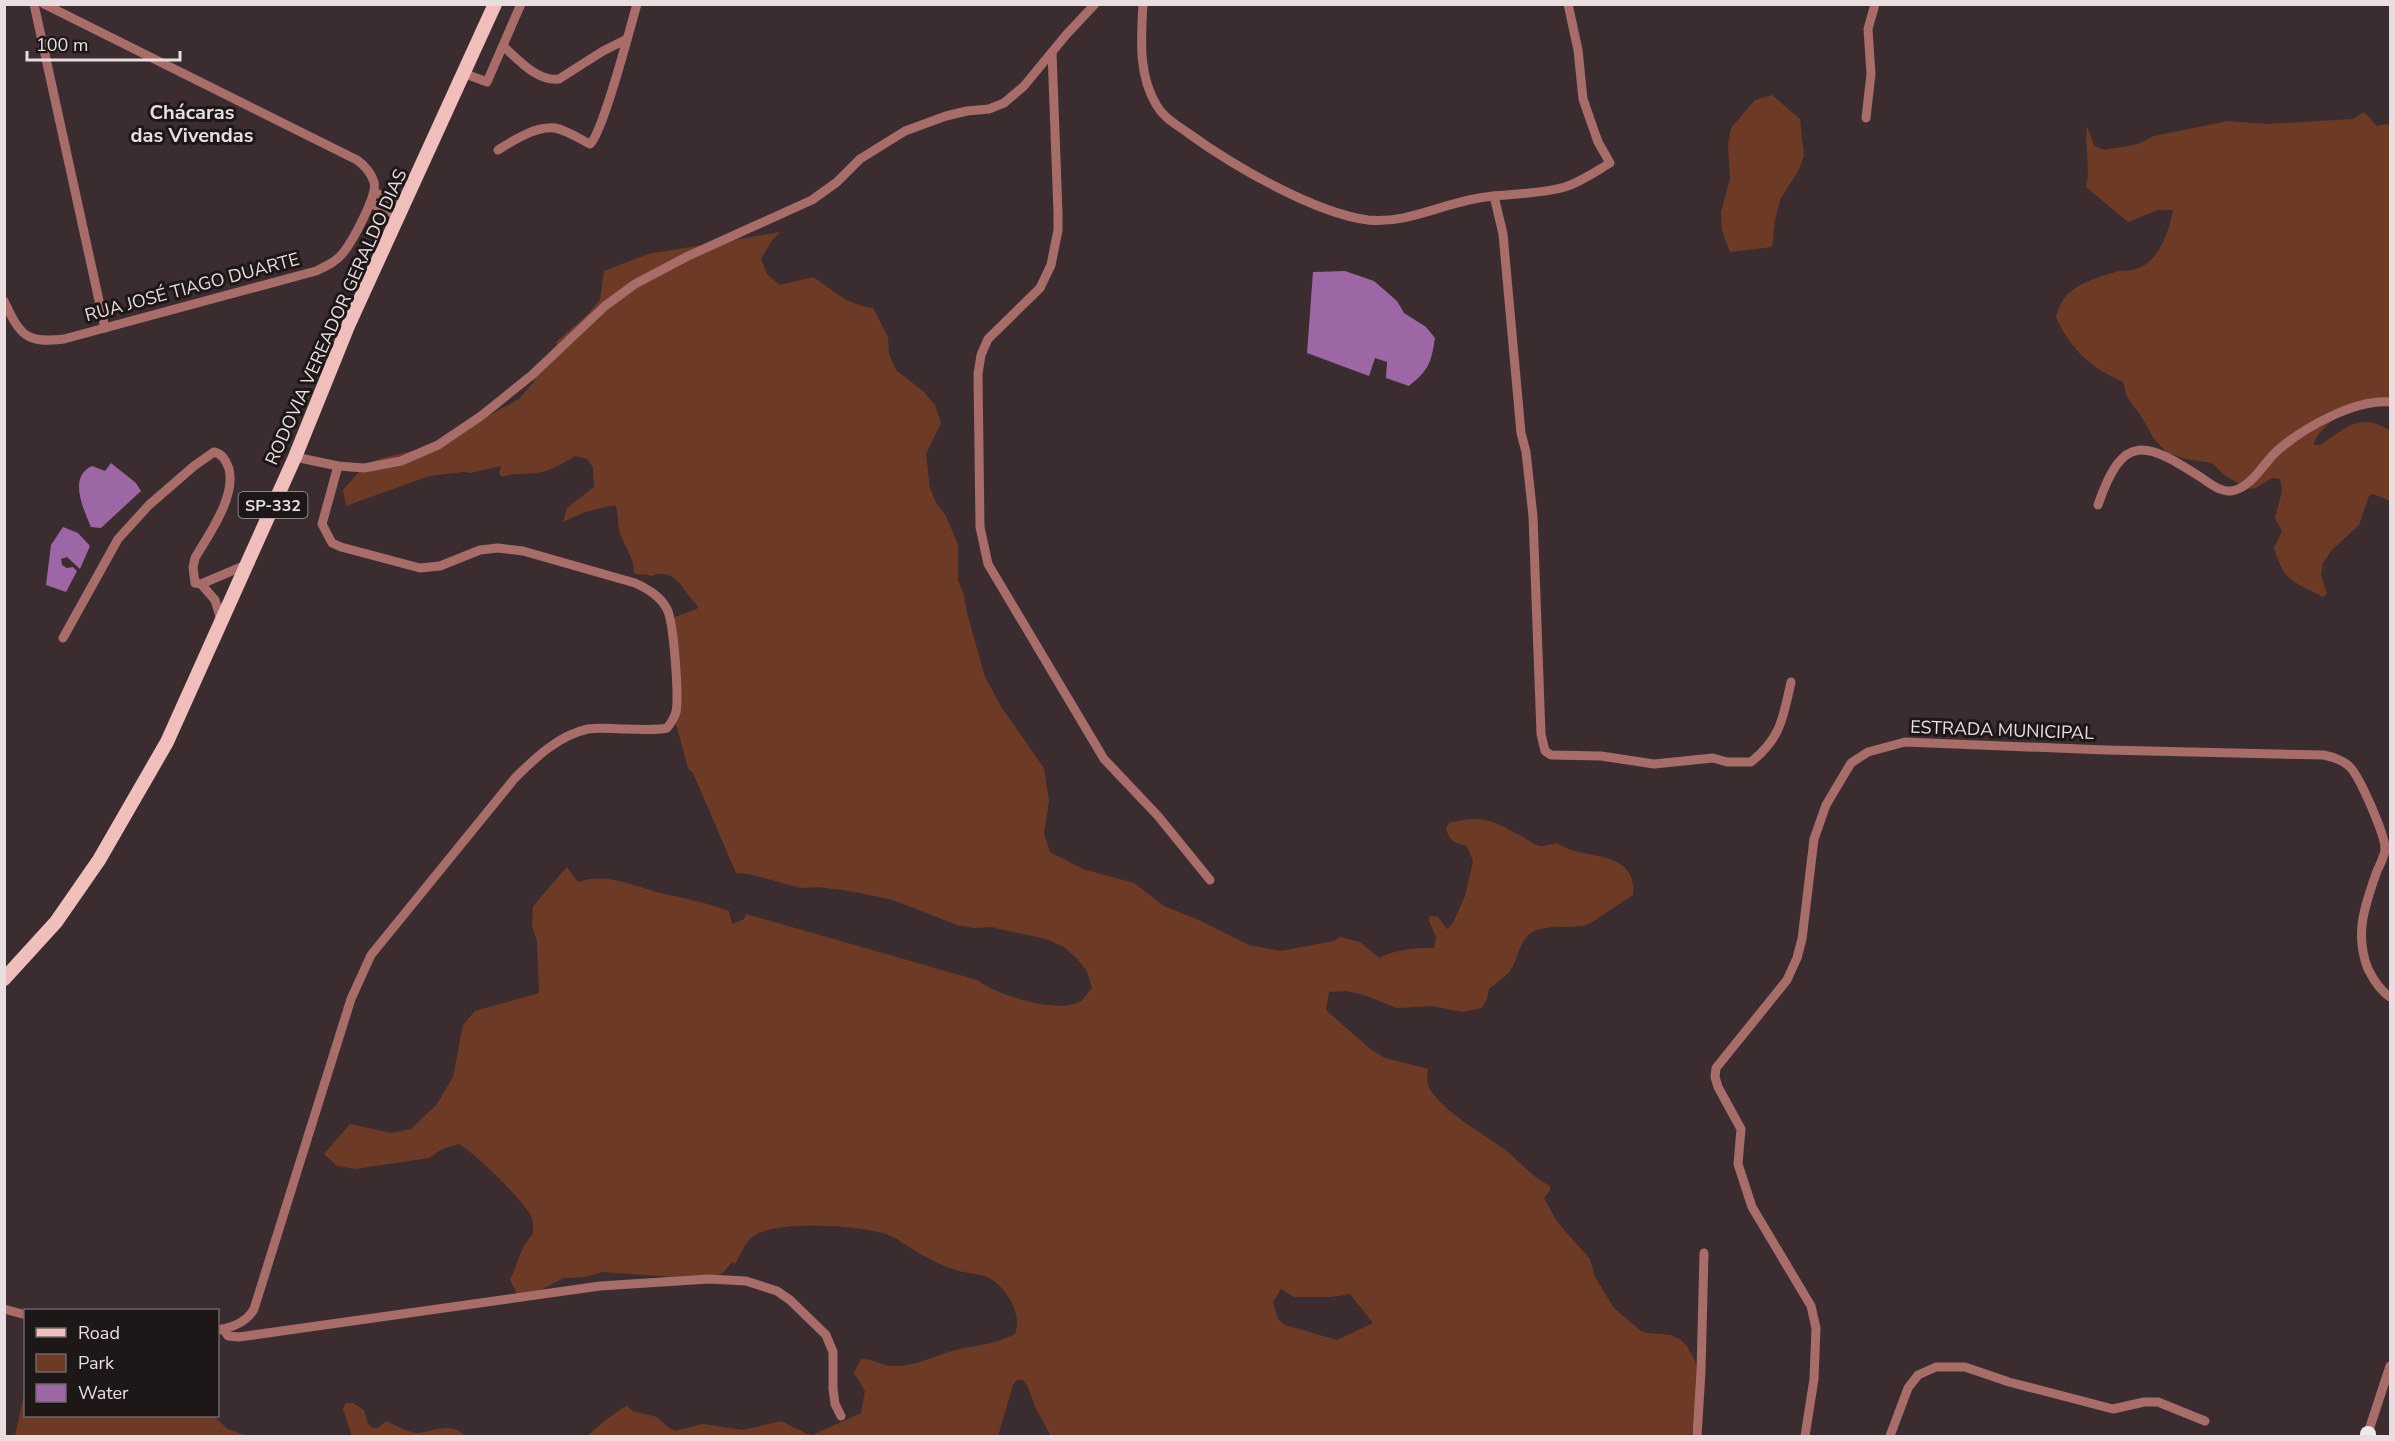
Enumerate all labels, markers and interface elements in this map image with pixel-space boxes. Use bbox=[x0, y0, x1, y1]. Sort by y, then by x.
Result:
scale bar bbox=[27, 24, 180, 62]
text: 100 m bbox=[36, 33, 88, 57]
district label: Chácaras das Vivendas bbox=[130, 99, 254, 149]
street label: RODOVIA VEREADOR GERALDO DIAS bbox=[260, 165, 412, 469]
street label: RUA JOSÉ TIAGO DUARTE bbox=[82, 247, 302, 327]
road number: SP-332 bbox=[238, 492, 308, 518]
street label: ESTRADA MUNICIPAL bbox=[1910, 715, 2095, 745]
legend bbox=[24, 1309, 219, 1417]
text: Road bbox=[78, 1321, 120, 1345]
text: Park bbox=[78, 1351, 115, 1375]
text: Water bbox=[78, 1381, 129, 1405]

